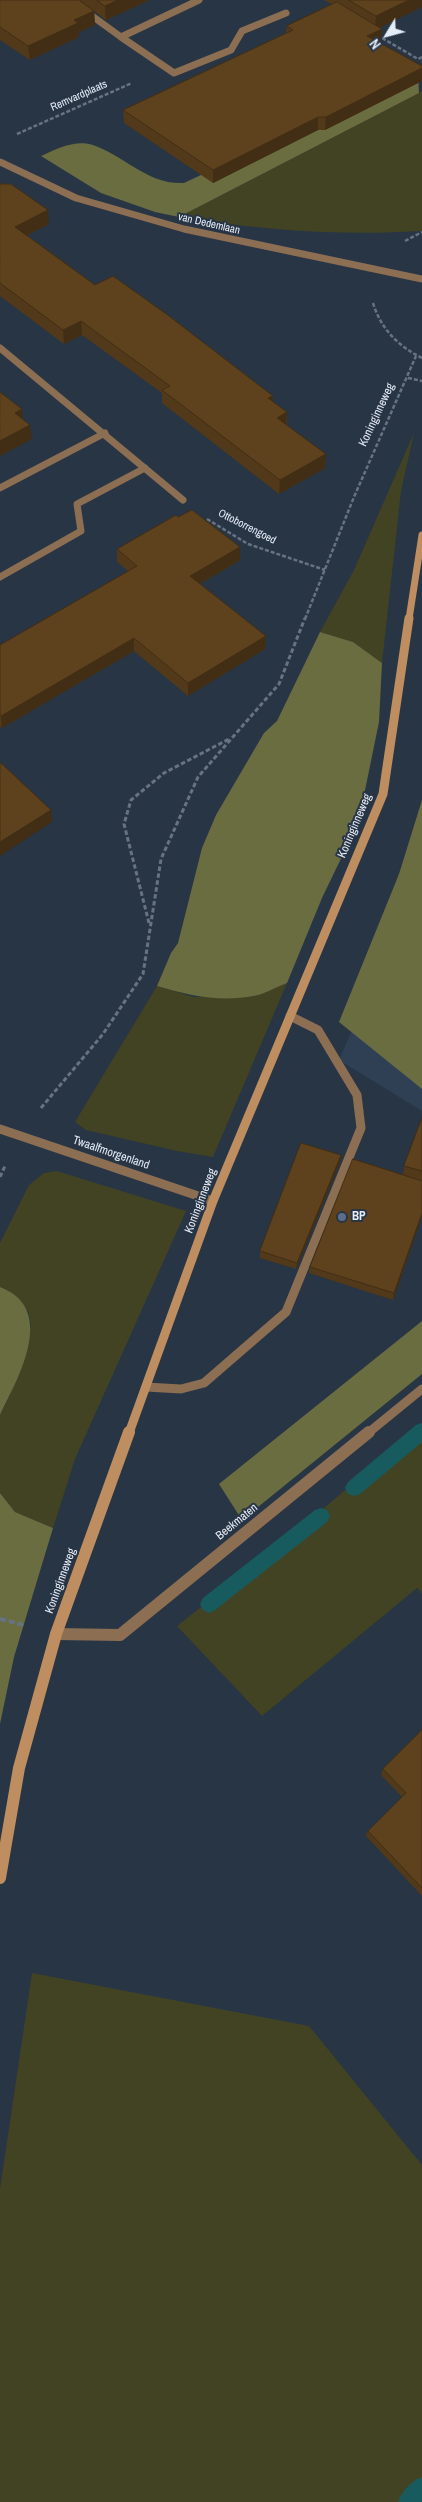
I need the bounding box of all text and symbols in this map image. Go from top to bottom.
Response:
north arrow [362,10,412,60]
text: N [365,35,385,53]
street label: Remvardplaats [49,78,109,114]
street label: van Dedemlaan [177,210,241,238]
street label: Koninginneweg [356,381,398,449]
street label: Ottoborrengoed [216,507,278,547]
street label: Koninginneweg [335,792,375,860]
street label: Twaalfmorgenland [71,1133,151,1173]
street label: Koninginneweg [182,1166,220,1236]
place label: BP [352,1210,366,1224]
marker: BP [336,1211,348,1223]
street label: Beekmaten [213,1501,261,1543]
street label: Koninginneweg [43,1546,79,1616]

